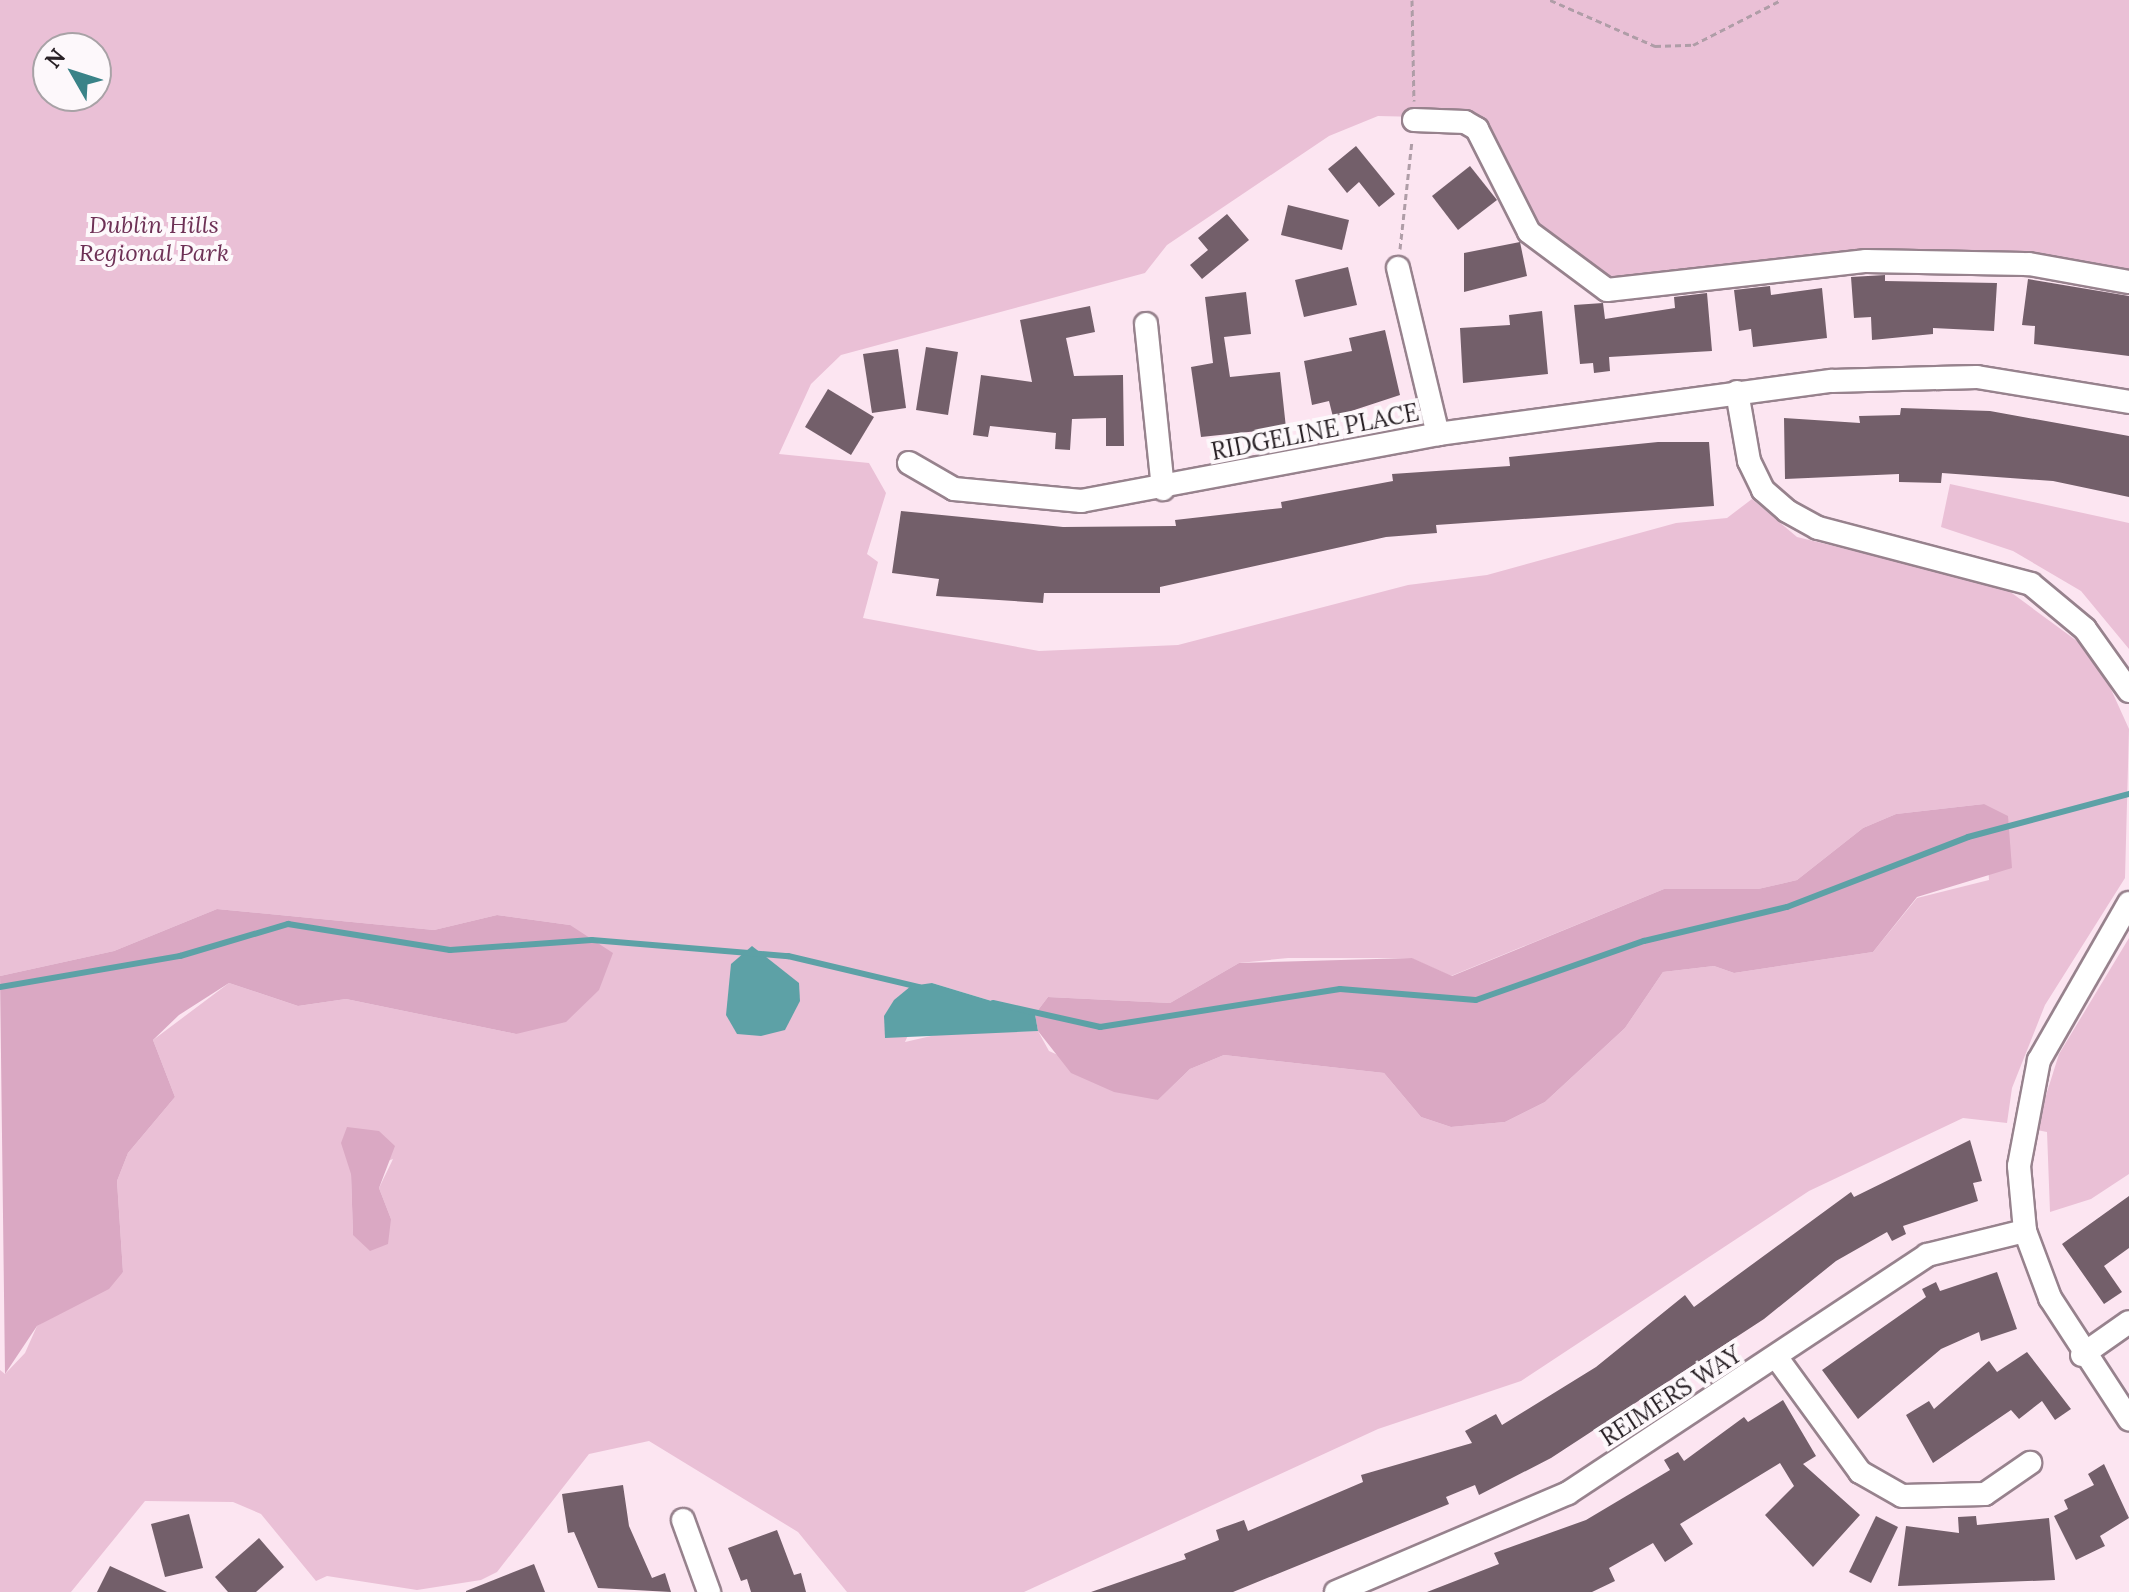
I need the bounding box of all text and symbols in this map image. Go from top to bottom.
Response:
north arrow [32,32,112,112]
text: N [39,43,71,74]
park label: Dublin Hills Regional Park [79,211,229,267]
street label: RIDGELINE PLACE [1209,398,1421,466]
street label: REIMERS WAY [1595,1340,1747,1452]

